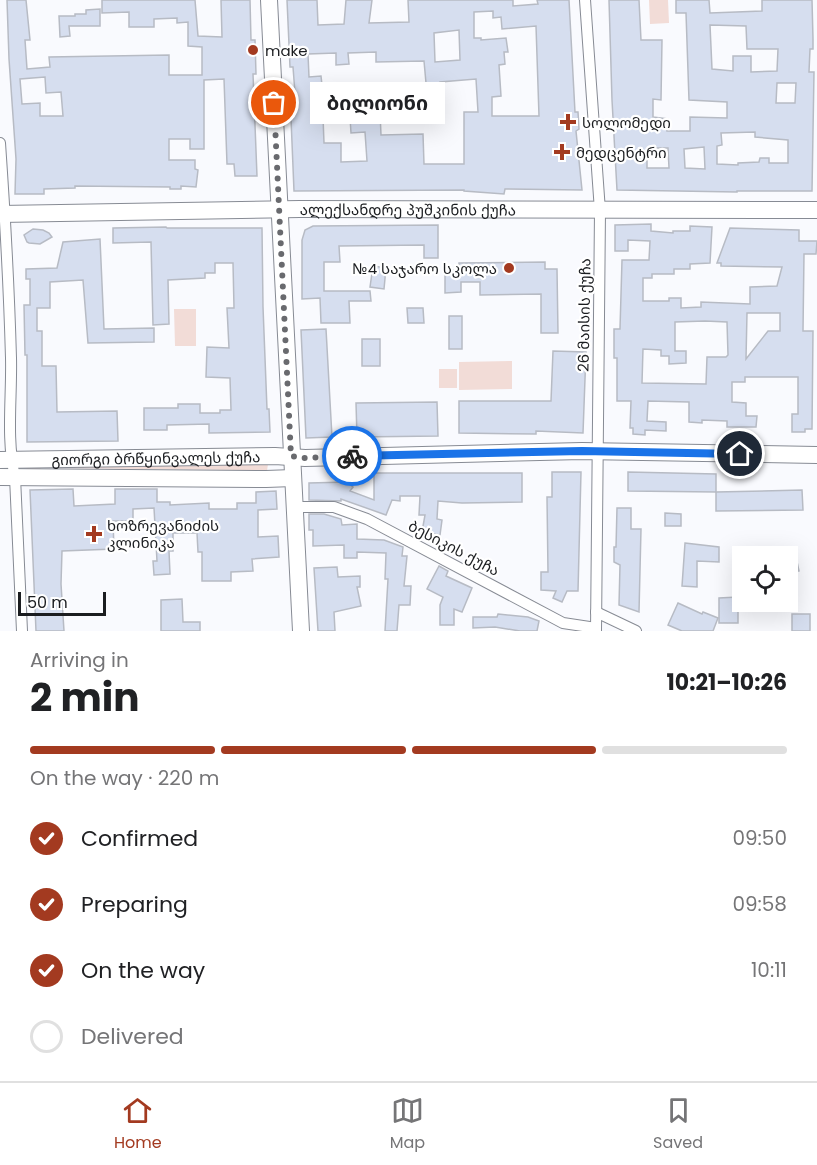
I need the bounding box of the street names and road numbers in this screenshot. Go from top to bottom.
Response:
street label: ალექსანდრე პუშკინის ქუჩა [300,198,516,220]
street label: 26 მაისის ქუჩა [573,258,595,372]
street label: გიორგი ბრწყინვალეს ქუჩა [51,446,261,470]
street label: ბესიკის ქუჩა [405,515,503,581]

